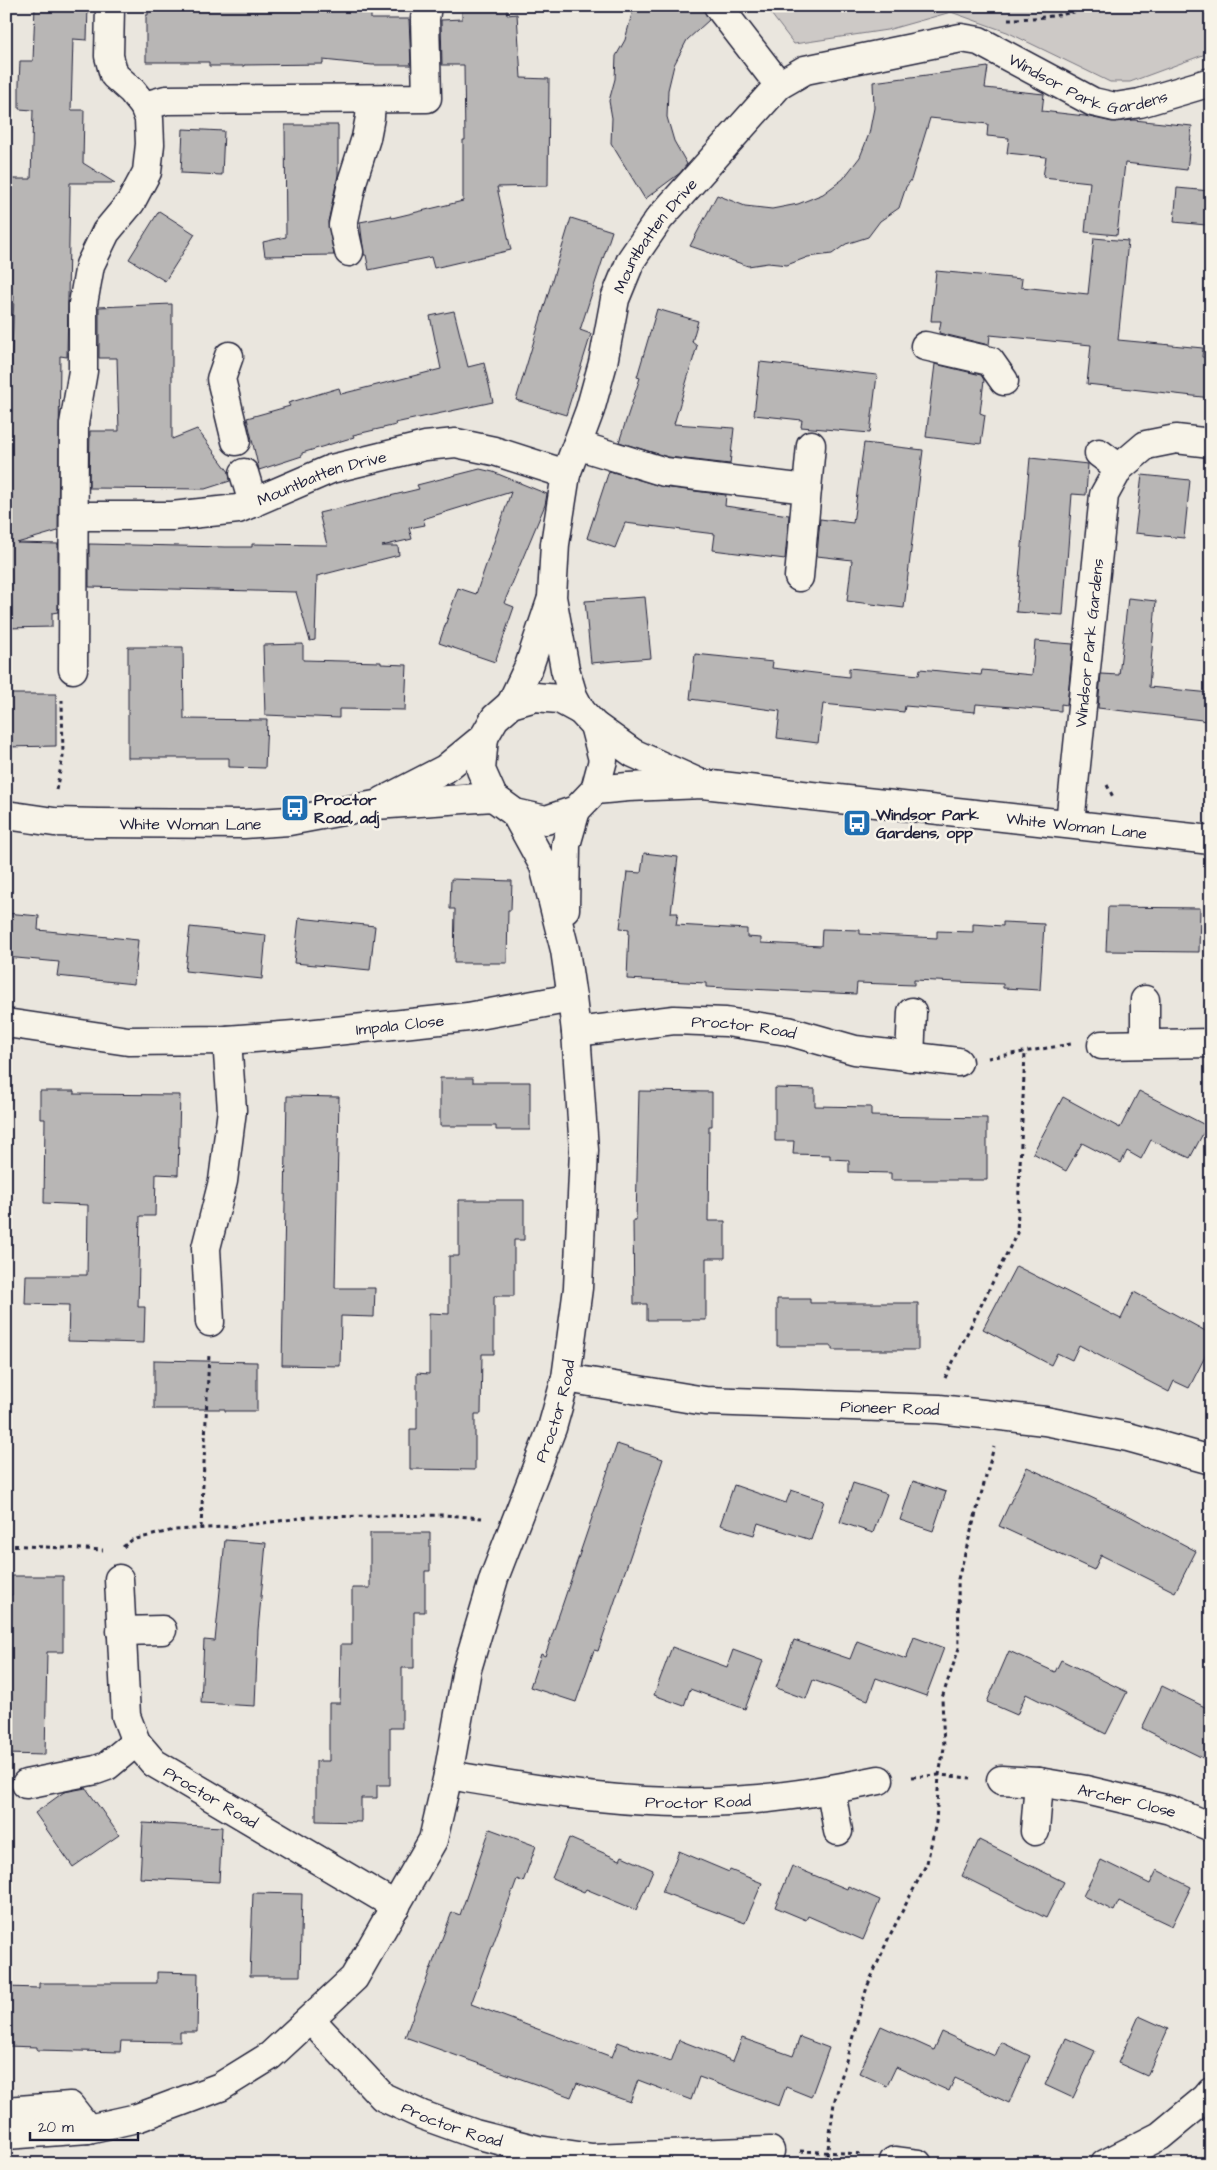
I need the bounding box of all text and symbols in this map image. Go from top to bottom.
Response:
street label: Windsor Park Gardens [1004,49,1171,120]
street label: Mountbatten Drive [608,173,703,297]
street label: Mountbatten Drive [254,446,389,512]
street label: Windsor Park Gardens [1070,557,1109,729]
place label: Proctor Road, adj [314,789,380,829]
bus stop icon: Proctor Road, adj [280,793,310,823]
place label: Windsor Park Gardens, opp [875,804,979,844]
street label: White Woman Lane [1005,807,1148,845]
bus stop icon: Windsor Park Gardens, opp [842,808,872,838]
street label: White Woman Lane [119,813,263,836]
street label: Impala Close [355,1010,446,1041]
street label: Proctor Road [691,1011,799,1045]
street label: Proctor Road [530,1359,580,1465]
street label: Pioneer Road [840,1396,940,1421]
street label: Proctor Road [160,1761,262,1834]
street label: Archer Close [1076,1779,1180,1824]
street label: Proctor Road [645,1790,752,1814]
street label: Proctor Road [398,2097,505,2153]
scale bar [30,2110,138,2142]
text: 20 m [38,2117,74,2138]

